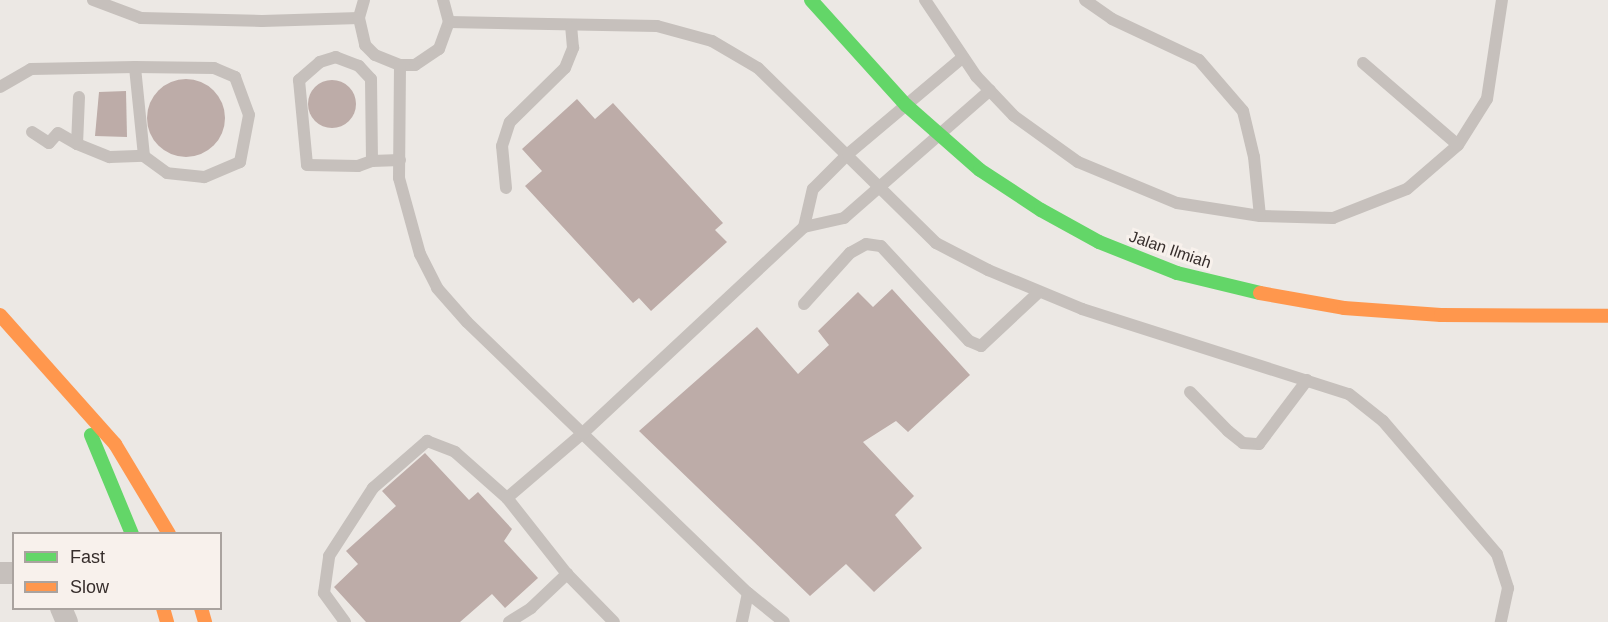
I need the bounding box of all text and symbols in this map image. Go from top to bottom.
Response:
street label: Jalan Ilmiah [1127,227,1213,273]
legend [12,532,222,610]
text: Fast [70,547,105,567]
text: Slow [70,577,109,597]

